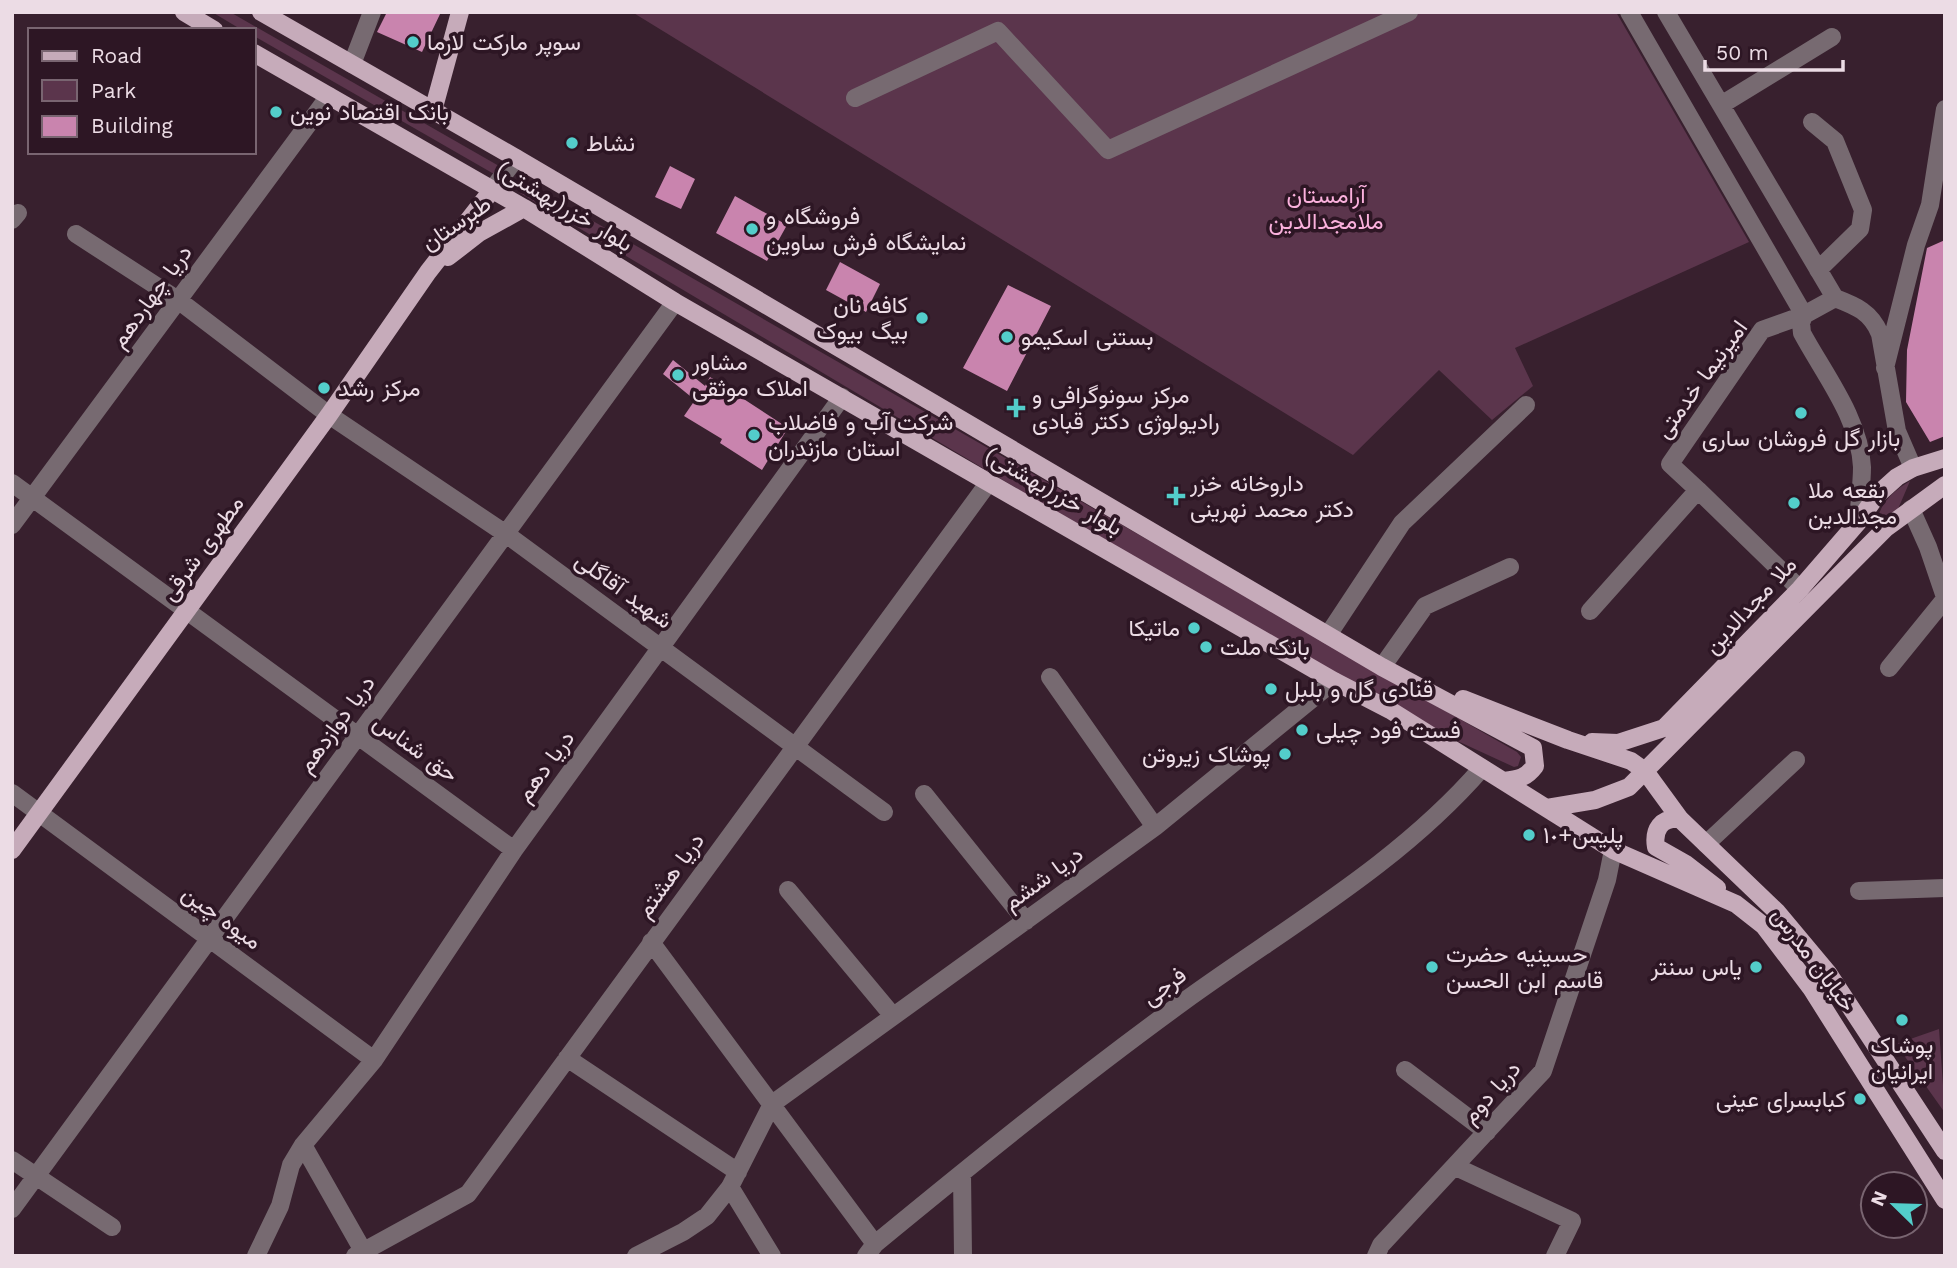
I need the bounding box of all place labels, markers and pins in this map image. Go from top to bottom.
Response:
place label: سوپر مارکت لارما [427,29,581,58]
marker: سوپر مارکت لارما [405,34,421,50]
place label: بانک اقتصاد نوین [290,99,449,127]
marker: بانک اقتصاد نوین [268,104,284,120]
place label: نشاط [586,130,635,157]
marker: نشاط [564,135,580,151]
place label: فروشگاه و نمایشگاه فرش ساوین [766,203,966,257]
marker: فروشگاه و نمایشگاه فرش ساوین [744,221,760,237]
place label: کافه نان بیگ بیوک [817,292,908,346]
marker: کافه نان بیگ بیوک [914,310,930,326]
place label: بستنی اسکیمو [1021,324,1154,352]
marker: بستنی اسکیمو [999,329,1015,345]
place label: مشاور املاک موثقی [691,349,808,403]
marker: مشاور املاک موثقی [670,367,686,383]
place label: مرکز رشد [338,375,420,403]
marker: مرکز رشد [316,380,332,396]
place label: مركز سونوگرافی و راديولوژی دكتر قبادی [1032,382,1220,436]
marker: مركز سونوگرافی و راديولوژی دكتر قبادی [1006,398,1026,418]
marker: بازار گل فروشان ساری [1793,405,1809,421]
place label: شرکت آب و فاضلاب استان مازندران [768,409,953,463]
place label: بازار گل فروشان ساری [1702,425,1900,453]
marker: شرکت آب و فاضلاب استان مازندران [746,427,762,443]
place label: داروخانه خزر دکتر محمد نهرینی [1189,470,1354,524]
place label: بقعه ملا مجدالدين [1808,477,1897,530]
marker: داروخانه خزر دکتر محمد نهرینی [1168,488,1184,504]
marker: بقعه ملا مجدالدين [1786,495,1802,511]
place label: ماتیکا [1129,615,1180,642]
marker: ماتیکا [1186,620,1202,636]
place label: بانک ملت [1220,634,1310,661]
marker: بانک ملت [1198,639,1214,655]
place label: قنادی گل و بلبل [1285,676,1433,703]
marker: قنادی گل و بلبل [1263,681,1279,697]
place label: فست فود چیلی [1316,717,1461,746]
marker: فست فود چیلی [1294,722,1310,738]
place label: پوشاک زیروتن [1142,741,1271,770]
marker: پوشاک زیروتن [1277,746,1293,762]
place label: پلیس+١٠ [1543,822,1623,851]
marker: پلیس+١٠ [1521,827,1537,843]
place label: حسینیه حضرت قاسم ابن الحسن [1446,941,1603,995]
place label: یاس سنتر [1650,954,1742,982]
marker: حسینیه حضرت قاسم ابن الحسن [1424,959,1440,975]
marker: یاس سنتر [1748,959,1764,975]
marker: پوشاک ایرانیان [1894,1012,1910,1028]
place label: پوشاک ایرانیان [1871,1032,1933,1086]
place label: کبابسرای عینی [1716,1086,1846,1114]
marker: کبابسرای عینی [1852,1091,1868,1107]

